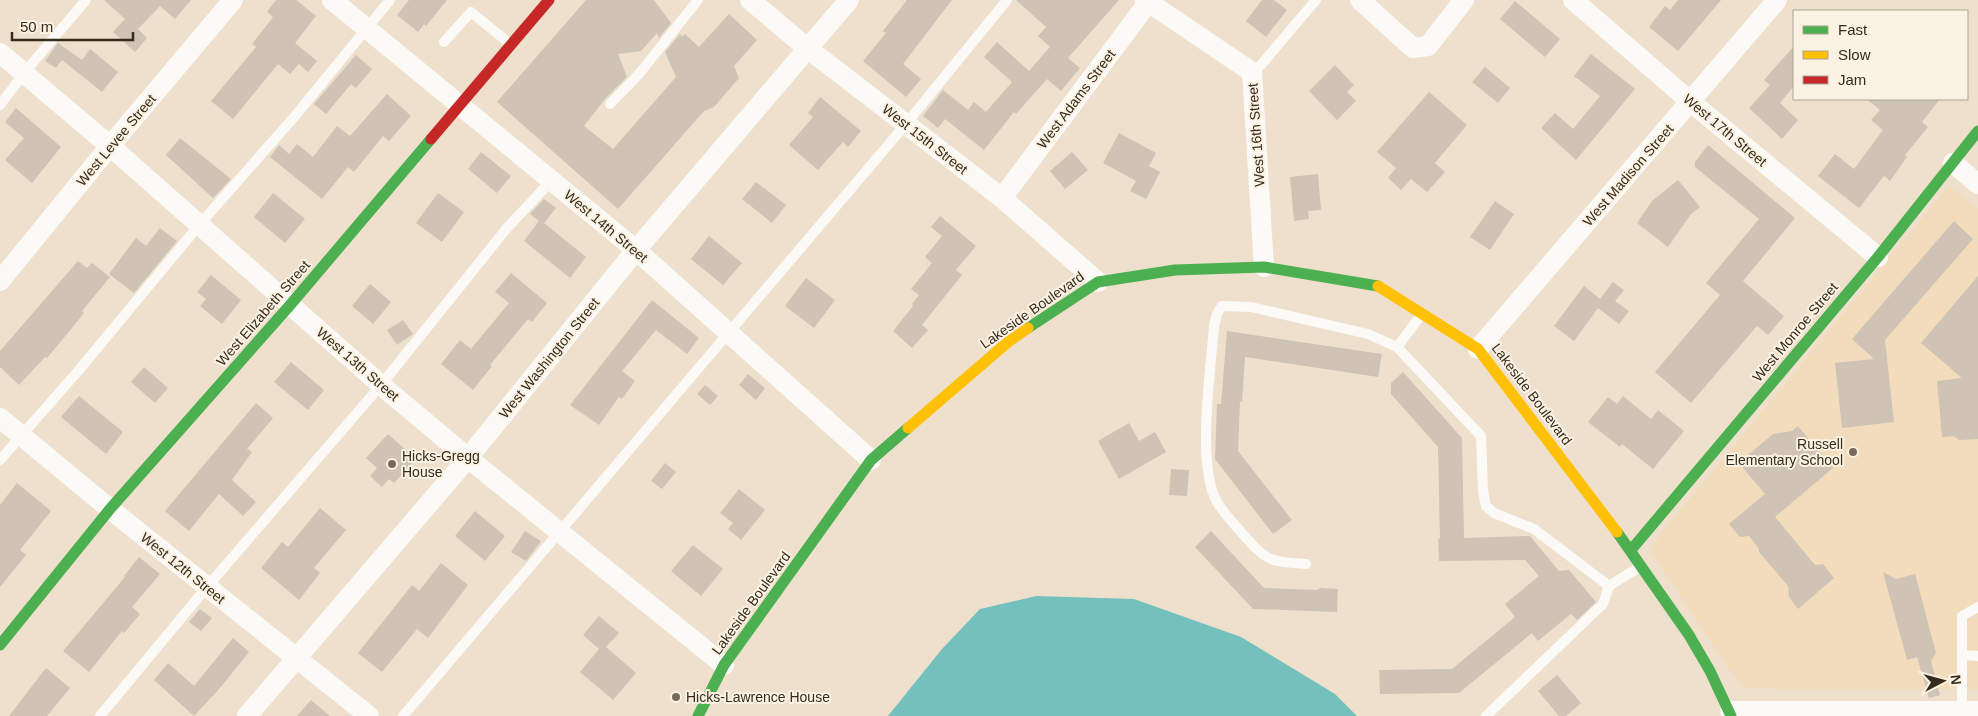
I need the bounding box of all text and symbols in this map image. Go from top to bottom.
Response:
scale bar [12,10,134,42]
legend [1793,10,1968,100]
text: 50 m [20,18,53,35]
text: Fast [1838,21,1868,38]
street label: West Adams Street [1034,46,1118,152]
text: Slow [1838,46,1871,63]
text: Jam [1838,71,1866,88]
street label: West 16th Street [1244,82,1268,187]
street label: West 17th Street [1680,90,1770,170]
street label: West Levee Street [73,91,159,189]
street label: West 15th Street [879,101,971,177]
street label: West Madison Street [1579,121,1677,229]
street label: West 14th Street [561,186,651,266]
street label: West Elizabeth Street [213,257,313,369]
street label: Lakeside Boulevard [977,268,1087,352]
street label: West Monroe Street [1749,279,1841,385]
street label: West Washington Street [496,295,603,421]
street label: West 13th Street [314,324,403,404]
street label: Lakeside Boulevard [1489,340,1575,448]
place label: Russell Elementary School [1725,436,1843,468]
marker: Russell Elementary School [1847,446,1859,458]
place label: Hicks-Gregg House [402,448,480,480]
marker: Hicks-Gregg House [386,458,398,470]
street label: West 12th Street [138,529,229,607]
street label: Lakeside Boulevard [708,549,794,657]
north arrow [1918,656,1968,706]
text: N [1947,674,1964,686]
place label: Hicks-Lawrence House [686,689,830,705]
marker: Hicks-Lawrence House [670,691,682,703]

